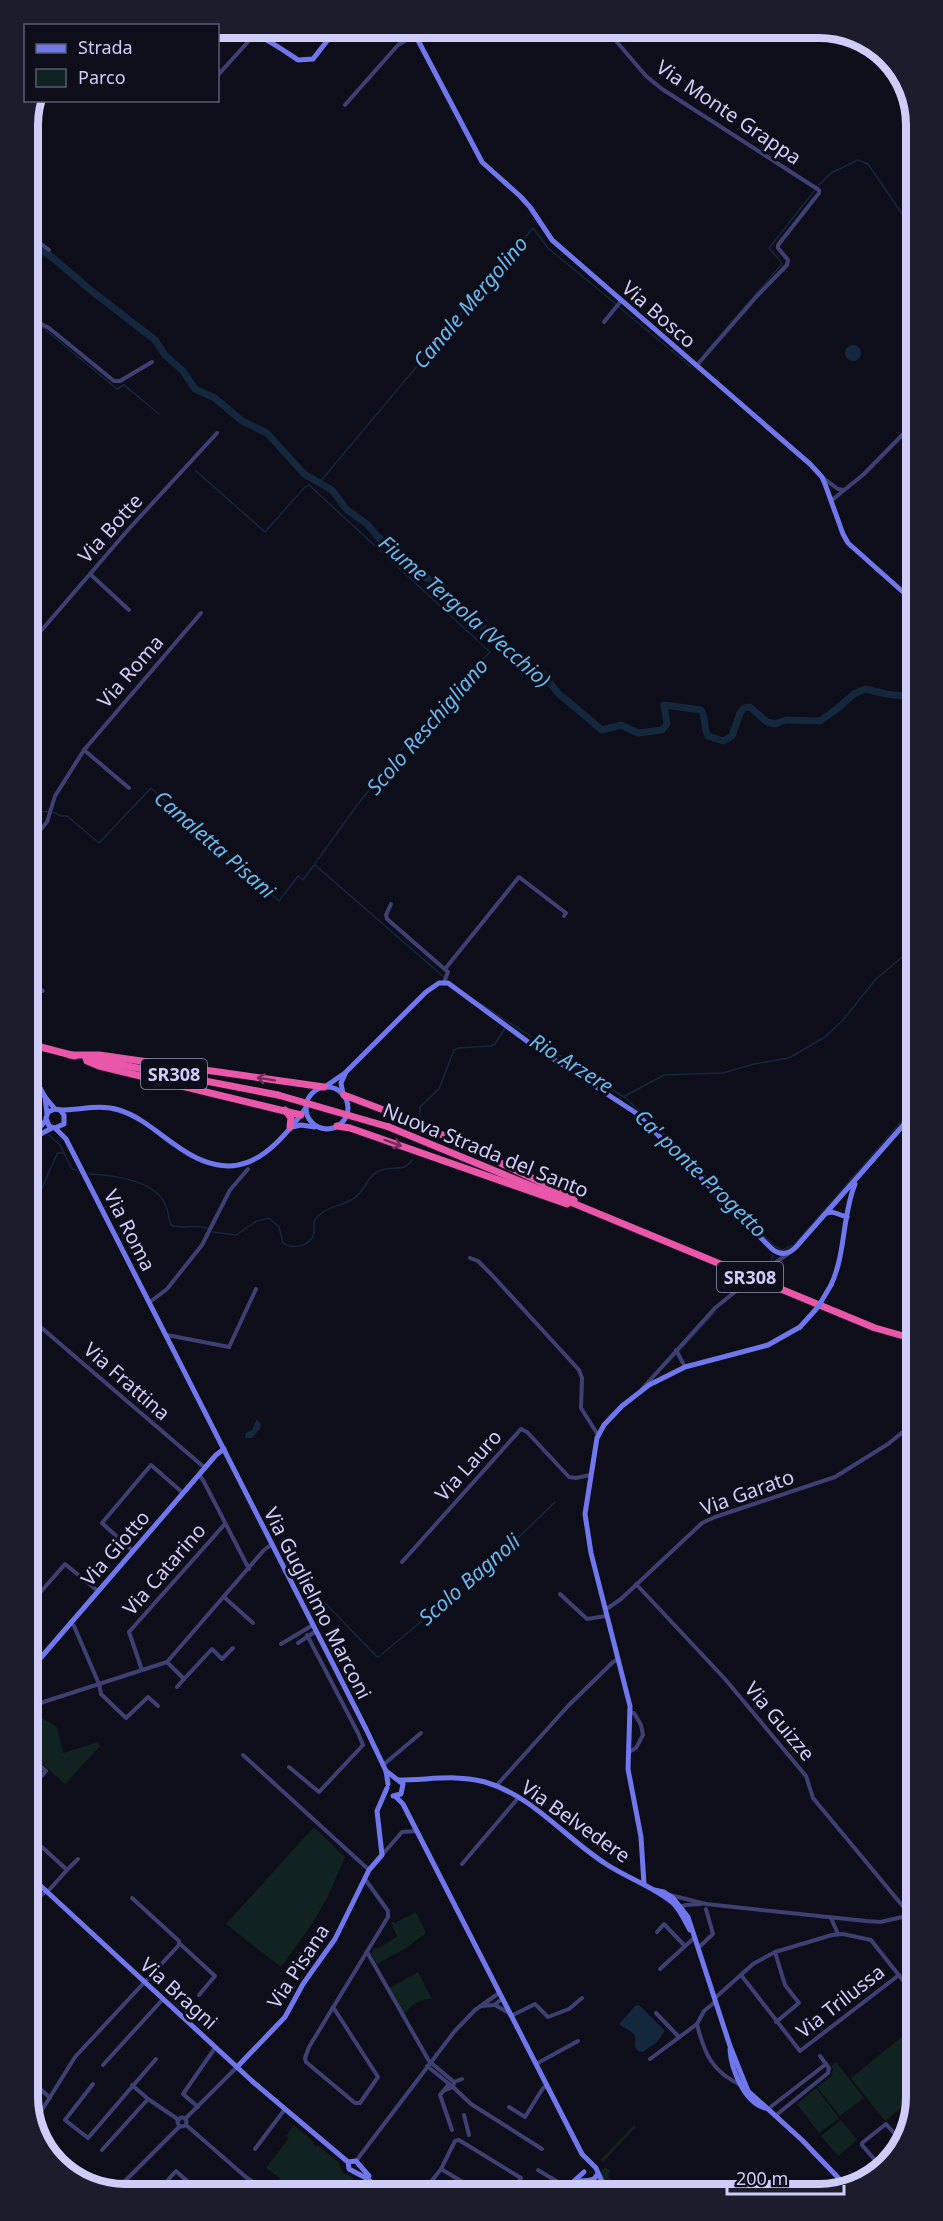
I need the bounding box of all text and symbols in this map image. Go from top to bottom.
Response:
legend [24,24,219,102]
text: Strada [78,35,133,59]
street label: Via Monte Grappa [651,53,807,171]
text: Parco [78,65,126,89]
water label: Canale Mergolino [406,230,534,374]
street label: Via Bosco [616,274,702,354]
street label: Via Botte [72,488,148,568]
water label: Fiume Tergola (Vecchio) [373,529,557,693]
street label: Via Roma [91,629,169,713]
water label: Scolo Reschigliano [360,652,494,800]
water label: Canaletta Pisani [149,784,282,905]
water label: Rio Arzere [525,1026,619,1100]
road number: SR308 [141,1059,207,1089]
one-way arrow [257,1073,277,1084]
street label: Nuova Strada del Santo [379,1096,593,1204]
water label: Ca' ponte Progetto [629,1103,773,1243]
one-way arrow [383,1138,402,1149]
street label: Via Roma [98,1185,162,1275]
road number: SR308 [717,1262,783,1292]
street label: Via Frattina [78,1336,176,1426]
street label: Via Lauro [429,1423,507,1507]
street label: Via Garato [696,1463,798,1521]
street label: Via Guglielmo Marconi [258,1502,378,1704]
street label: Via Giotto [75,1504,155,1592]
street label: Via Catarino [116,1517,212,1621]
water label: Scolo Bagnoli [412,1527,526,1631]
street label: Via Guizze [739,1676,821,1766]
street label: Via Belvedere [516,1773,636,1869]
street label: Via Pisana [261,1919,335,2013]
street label: Via Bragni [134,1951,224,2035]
street label: Via Trilussa [790,1958,890,2044]
scale bar [727,2158,844,2196]
text: 200 m [736,2166,788,2190]

